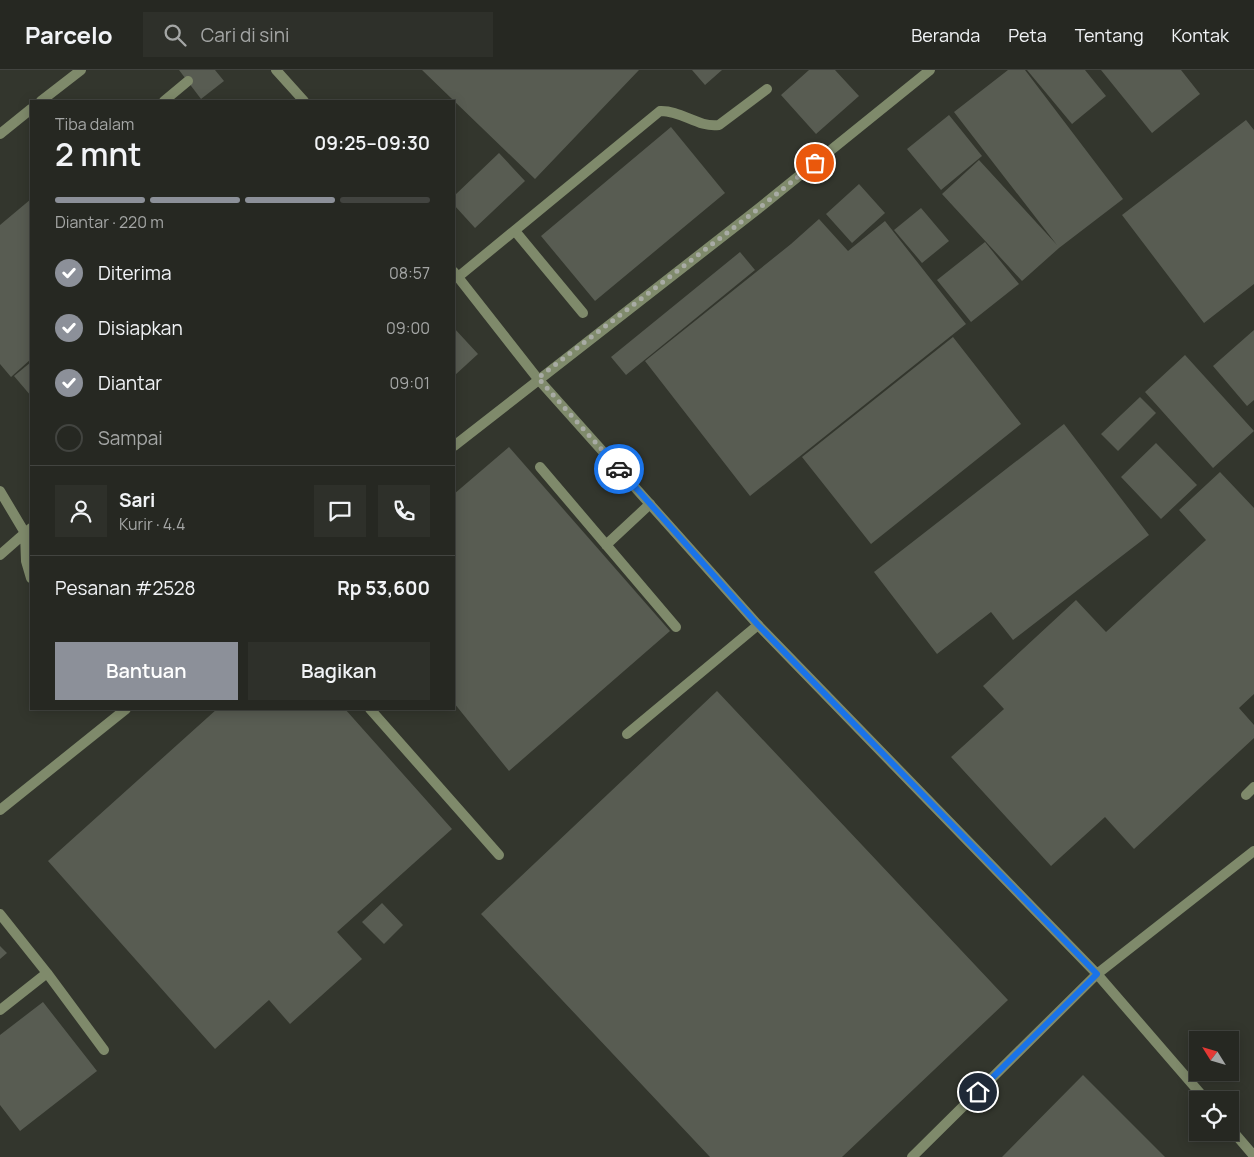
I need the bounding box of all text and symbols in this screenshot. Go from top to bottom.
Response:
search box [143,12,493,57]
text: Parcelo [25,18,113,51]
icon: search [161,21,189,49]
text: Cari di sini [201,22,290,48]
text: Beranda [911,23,980,47]
text: Peta [1008,23,1047,47]
text: Tentang [1075,23,1144,47]
text: Kontak [1172,23,1229,47]
text: Tiba dalam [55,113,134,135]
text: 09:25–09:30 [314,130,430,156]
text: 2 mnt [55,132,142,176]
pin [794,142,836,184]
icon: bag [801,149,829,177]
text: Diantar · 220 m [55,211,164,233]
icon: check [55,259,83,287]
text: Diterima [98,260,171,286]
text: 08:57 [389,262,430,284]
icon: check [55,314,83,342]
text: Disiapkan [98,315,183,341]
text: 09:00 [386,317,430,339]
icon: check [55,369,83,397]
text: Diantar [98,370,162,396]
text: 09:01 [390,372,430,394]
text: Sampai [98,425,163,451]
courier [594,444,644,494]
icon: car [605,455,633,483]
button: person [55,485,107,537]
button: chat [314,485,366,537]
button: phone [378,485,430,537]
text: Sari [119,487,155,513]
text: Kurir · 4.4 [119,513,185,535]
text: Pesanan #2528 [55,575,196,601]
text: Rp 53,600 [337,575,430,601]
button: Bantuan [55,642,238,700]
button: Bagikan [248,642,430,700]
north arrow [1189,1031,1239,1081]
map controls [1189,1031,1239,1141]
pin [957,1071,999,1113]
icon: home [964,1078,992,1106]
button: locate [1189,1091,1239,1141]

